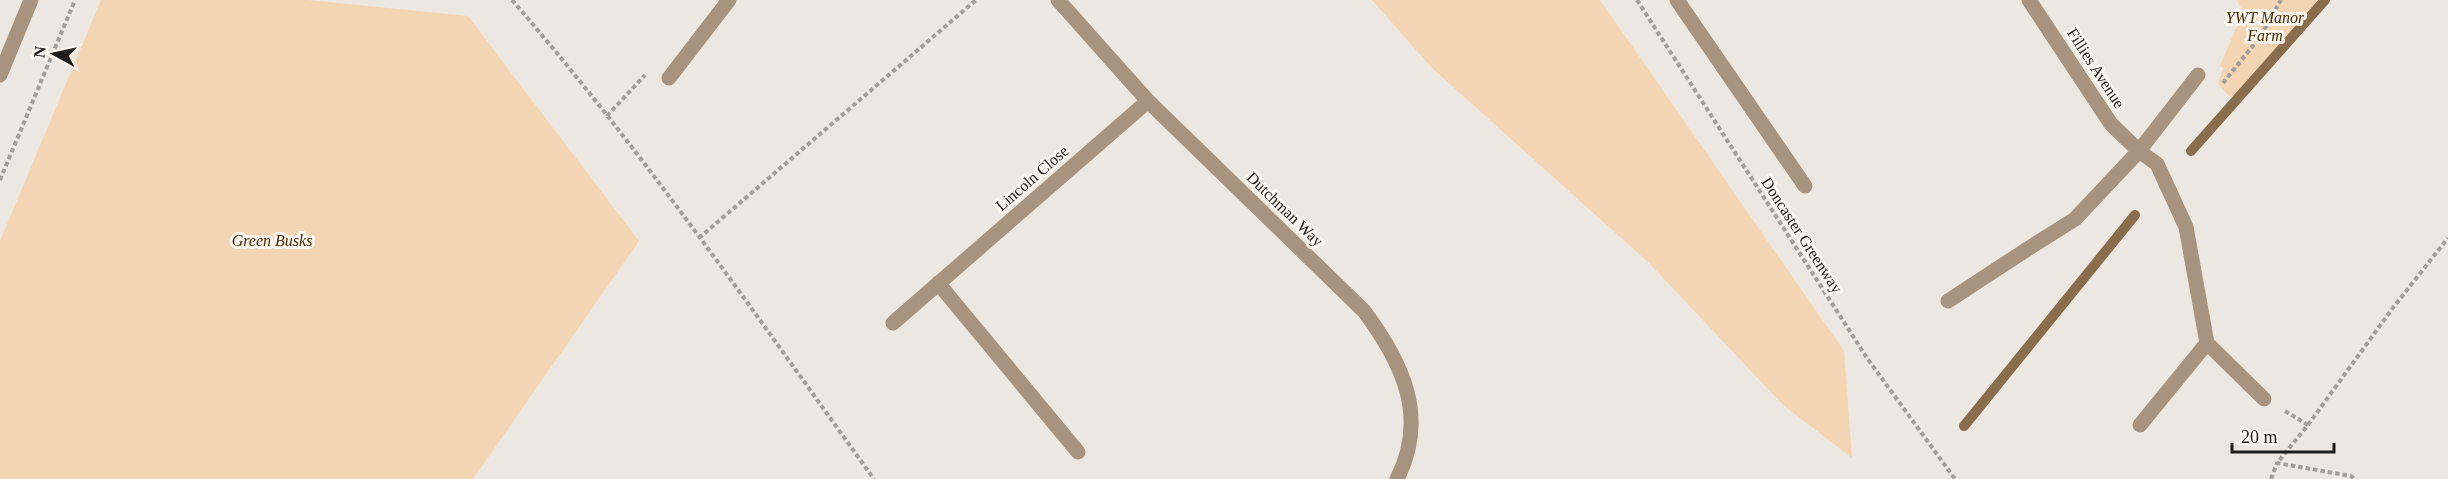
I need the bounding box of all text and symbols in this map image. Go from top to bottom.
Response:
park label: YWT Manor Farm [2226,9,2305,44]
north arrow [24,24,84,84]
street label: Fillies Avenue [2064,25,2128,111]
text: N [30,45,49,59]
street label: Lincoln Close [992,142,1072,214]
street label: Dutchman Way [1243,168,1327,250]
street label: Doncaster Greenway [1757,174,1846,297]
park label: Green Busks [232,232,312,249]
scale bar [2232,416,2334,454]
text: 20 m [2241,427,2278,447]

